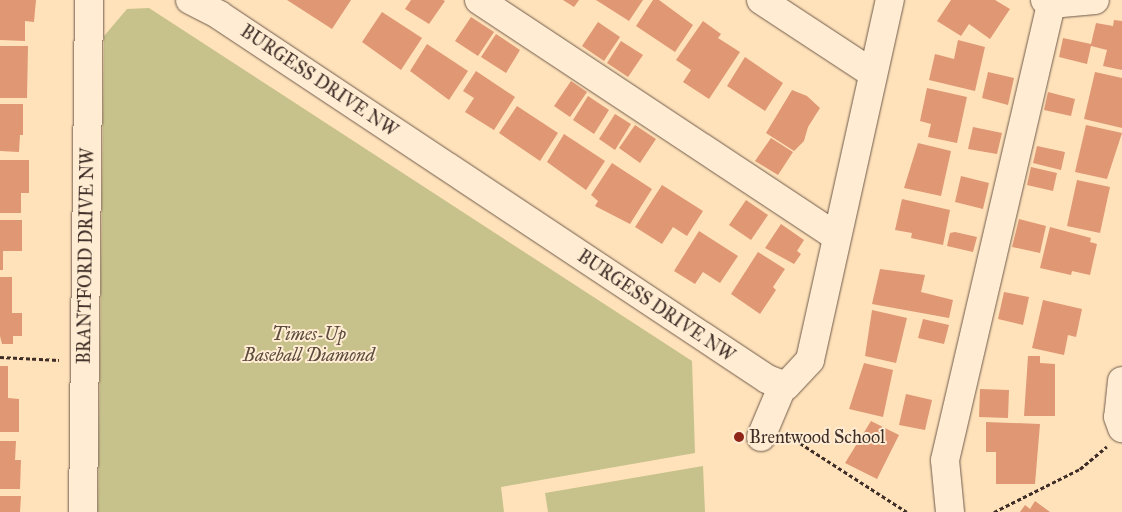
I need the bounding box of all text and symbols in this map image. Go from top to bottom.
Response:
street label: BURGESS DRIVE NW [236,20,402,142]
street label: BRANTFORD DRIVE NW [73,148,99,364]
street label: BURGESS DRIVE NW [573,245,739,367]
park label: Times-Up Baseball Diamond [243,324,375,366]
place label: Brentwood School [749,426,885,448]
marker: Brentwood School [733,431,745,443]

